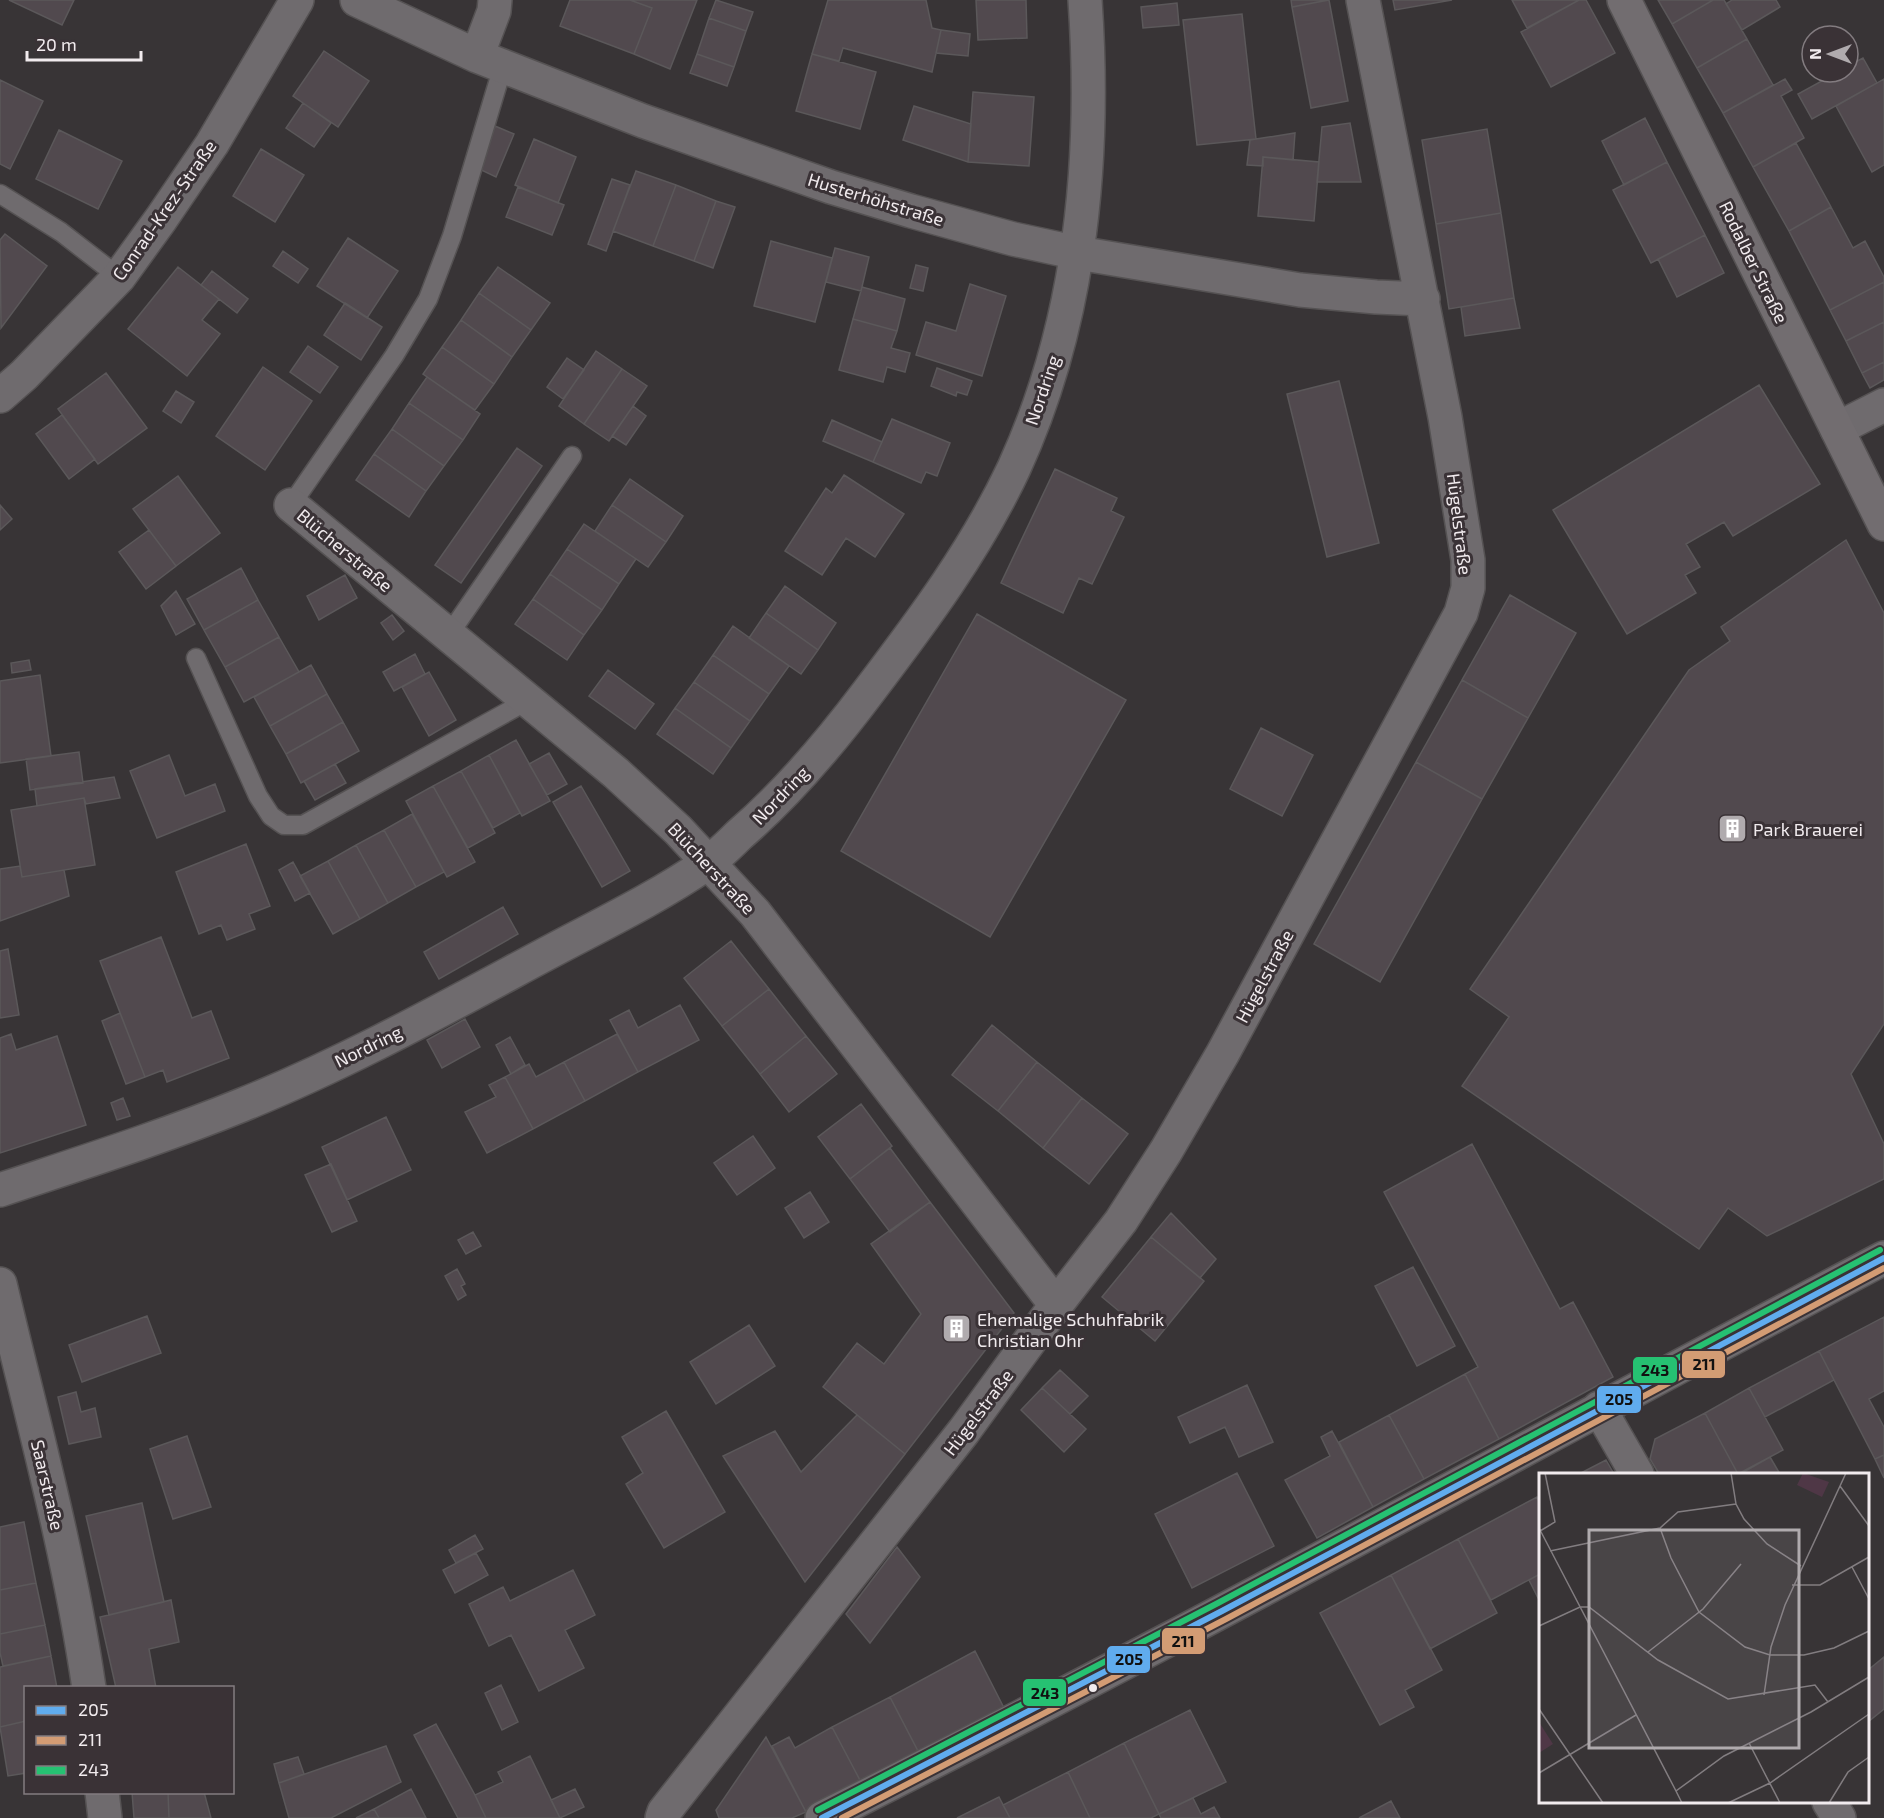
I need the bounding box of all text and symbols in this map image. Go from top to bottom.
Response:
scale bar [27,24,141,62]
north arrow [1800,24,1860,84]
text: 20 m [36,33,77,55]
text: N [1805,48,1824,60]
street label: Conrad-Krez-Straße [107,136,221,284]
street label: Husterhöhstraße [805,168,947,230]
street label: Rodalber Straße [1715,197,1793,327]
street label: Nordring [1020,352,1064,428]
street label: Hügelstraße [1443,472,1477,576]
street label: Blücherstraße [293,504,397,596]
street label: Nordring [747,761,813,829]
building icon: Park Brauerei [1716,813,1748,845]
street label: Blücherstraße [664,817,760,919]
place label: Park Brauerei [1753,818,1863,840]
street label: Hügelstraße [1230,926,1298,1026]
street label: Nordring [331,1020,405,1072]
place label: Ehemalige Schuhfabrik Christian Ohr [977,1308,1164,1351]
building icon: Ehemalige Schuhfabrik Christian Ohr [940,1313,972,1345]
line badge: 211 [1681,1350,1726,1379]
text: 211 [1692,1354,1716,1373]
line badge: 243 [1632,1356,1678,1384]
text: 243 [1641,1360,1669,1379]
street label: Hügelstraße [938,1365,1018,1459]
line badge: 205 [1596,1385,1642,1414]
text: 205 [1605,1389,1633,1408]
street label: Saarstraße [27,1438,69,1532]
inset map [1539,1473,1869,1803]
line badge: 211 [1161,1627,1206,1655]
text: 211 [1171,1631,1195,1650]
line badge: 205 [1106,1645,1151,1674]
text: 205 [1115,1649,1143,1668]
line badge: 243 [1022,1678,1067,1707]
unlabelled marker [1087,1682,1099,1694]
text: 243 [1031,1683,1059,1702]
legend [24,1686,234,1794]
text: 205 [78,1698,109,1720]
text: 211 [78,1728,102,1750]
text: 243 [78,1758,109,1780]

